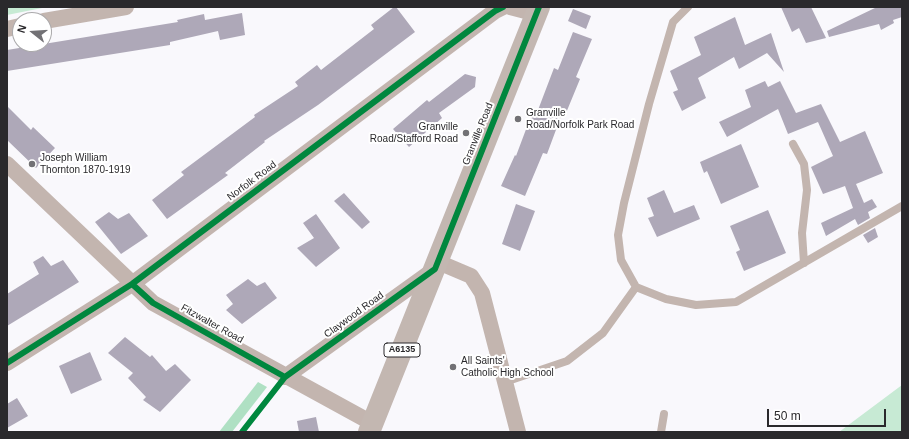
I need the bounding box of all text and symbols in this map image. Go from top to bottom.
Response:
north arrow [12,12,52,52]
text: N [15,23,28,34]
street label: Granville Road [460,101,496,167]
place label: Granville Road/Norfolk Park Road [526,107,634,130]
marker: Granville Road/Norfolk Park Road [513,114,523,124]
place label: Granville Road/Stafford Road [370,121,458,144]
marker: Granville Road/Stafford Road [461,128,471,138]
place label: Joseph William Thornton 1870-1919 [40,152,131,176]
marker: Joseph William Thornton 1870-1919 [27,159,37,169]
street label: Norfolk Road [225,159,279,203]
street label: Claywood Road [322,289,386,341]
street label: Fitzwalter Road [179,302,245,346]
road number: A6135 [384,343,420,357]
place label: All Saints' Catholic High School [461,355,554,378]
marker: All Saints' Catholic High School [448,362,458,372]
scale bar [769,401,888,427]
text: 50 m [774,409,801,423]

